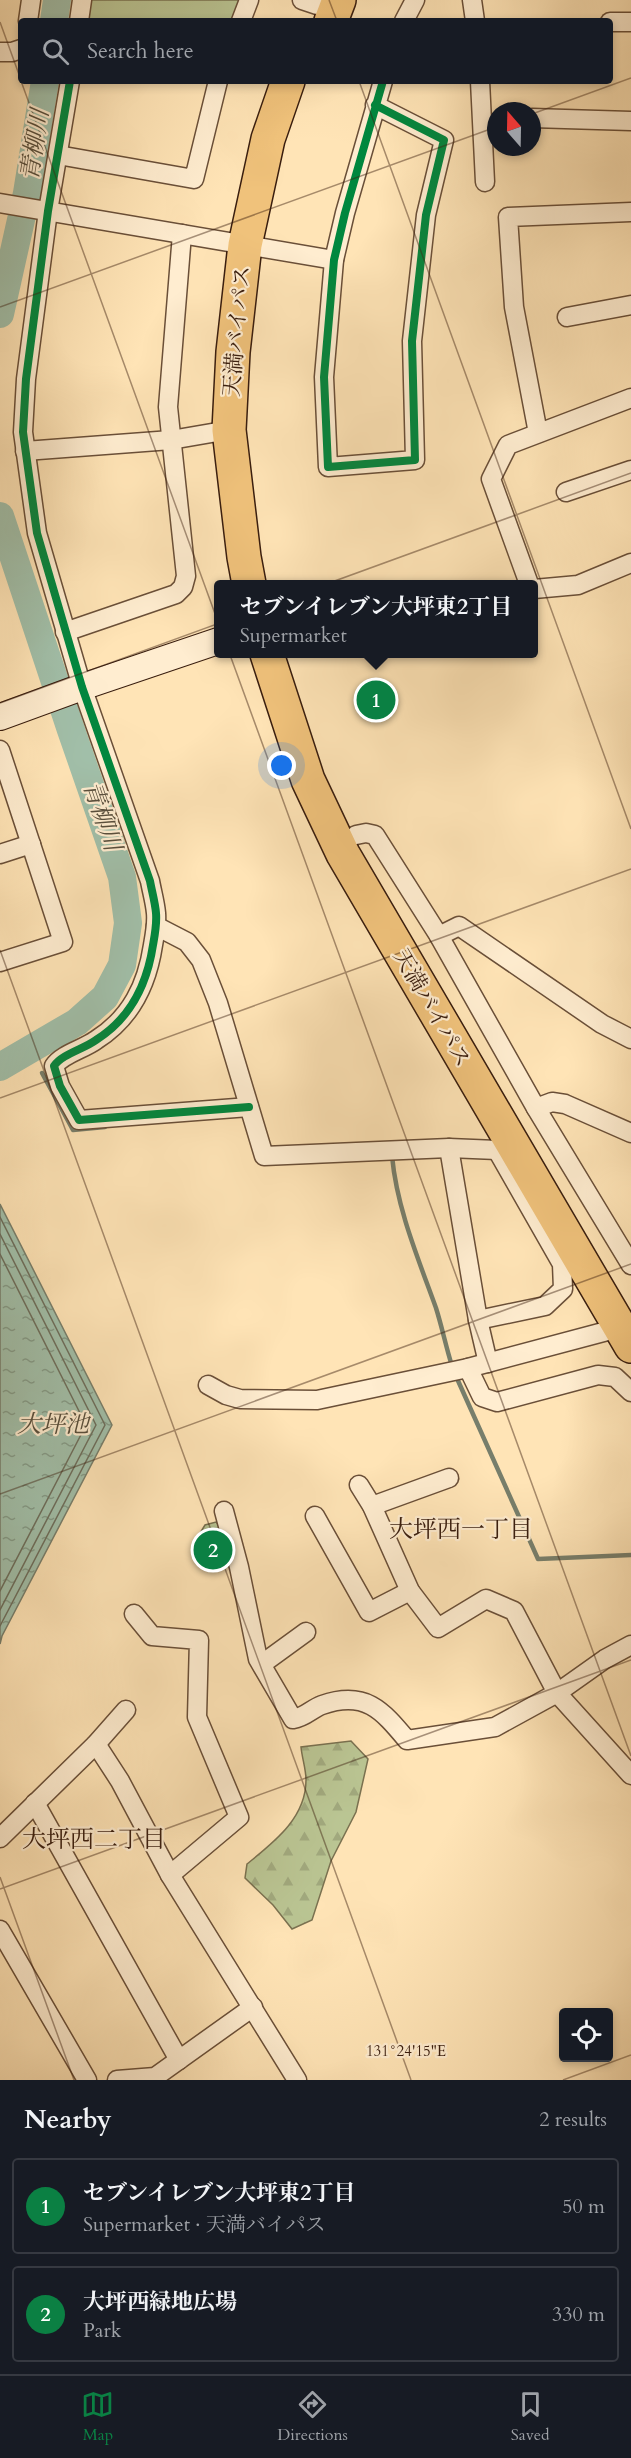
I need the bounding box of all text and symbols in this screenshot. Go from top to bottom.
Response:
search box [18,18,613,84]
icon: search [39,35,72,68]
text: Search here [87,36,194,66]
north arrow [487,102,541,156]
water label: 青柳川 [13,104,57,183]
street label: 天満バイパス [216,264,258,398]
popup [214,580,538,658]
text: セブンイレブン大坪東2丁目 [240,592,512,622]
text: Supermarket [240,622,347,649]
pin: 1 [356,678,395,722]
your location [267,751,296,780]
water label: 青柳川 [75,777,130,858]
street label: 天満バイパス [386,944,478,1072]
water label: 大坪池 [17,1408,92,1441]
district label: 大坪西一丁目 [389,1513,533,1546]
pin: 2 [194,1528,232,1572]
district label: 大坪西二丁目 [22,1823,166,1856]
map controls [559,2008,613,2062]
button: locate [559,2008,613,2062]
text: 131°24'15"E [366,2041,446,2061]
text: Nearby [24,2102,112,2137]
text: 2 results [539,2106,607,2133]
text: セブンイレブン大坪東2丁目 [83,2178,355,2208]
text: 1 [40,2193,51,2220]
text: 50 m [562,2193,605,2220]
text: Supermarket · 天満バイパス [83,2211,325,2238]
text: 大坪西緑地広場 [83,2287,237,2317]
text: 2 [40,2301,51,2328]
text: 330 m [552,2301,605,2328]
text: Park [83,2317,121,2344]
tab: Map [81,2388,114,2446]
tab: Directions [277,2388,348,2446]
tab: Saved [511,2388,550,2446]

